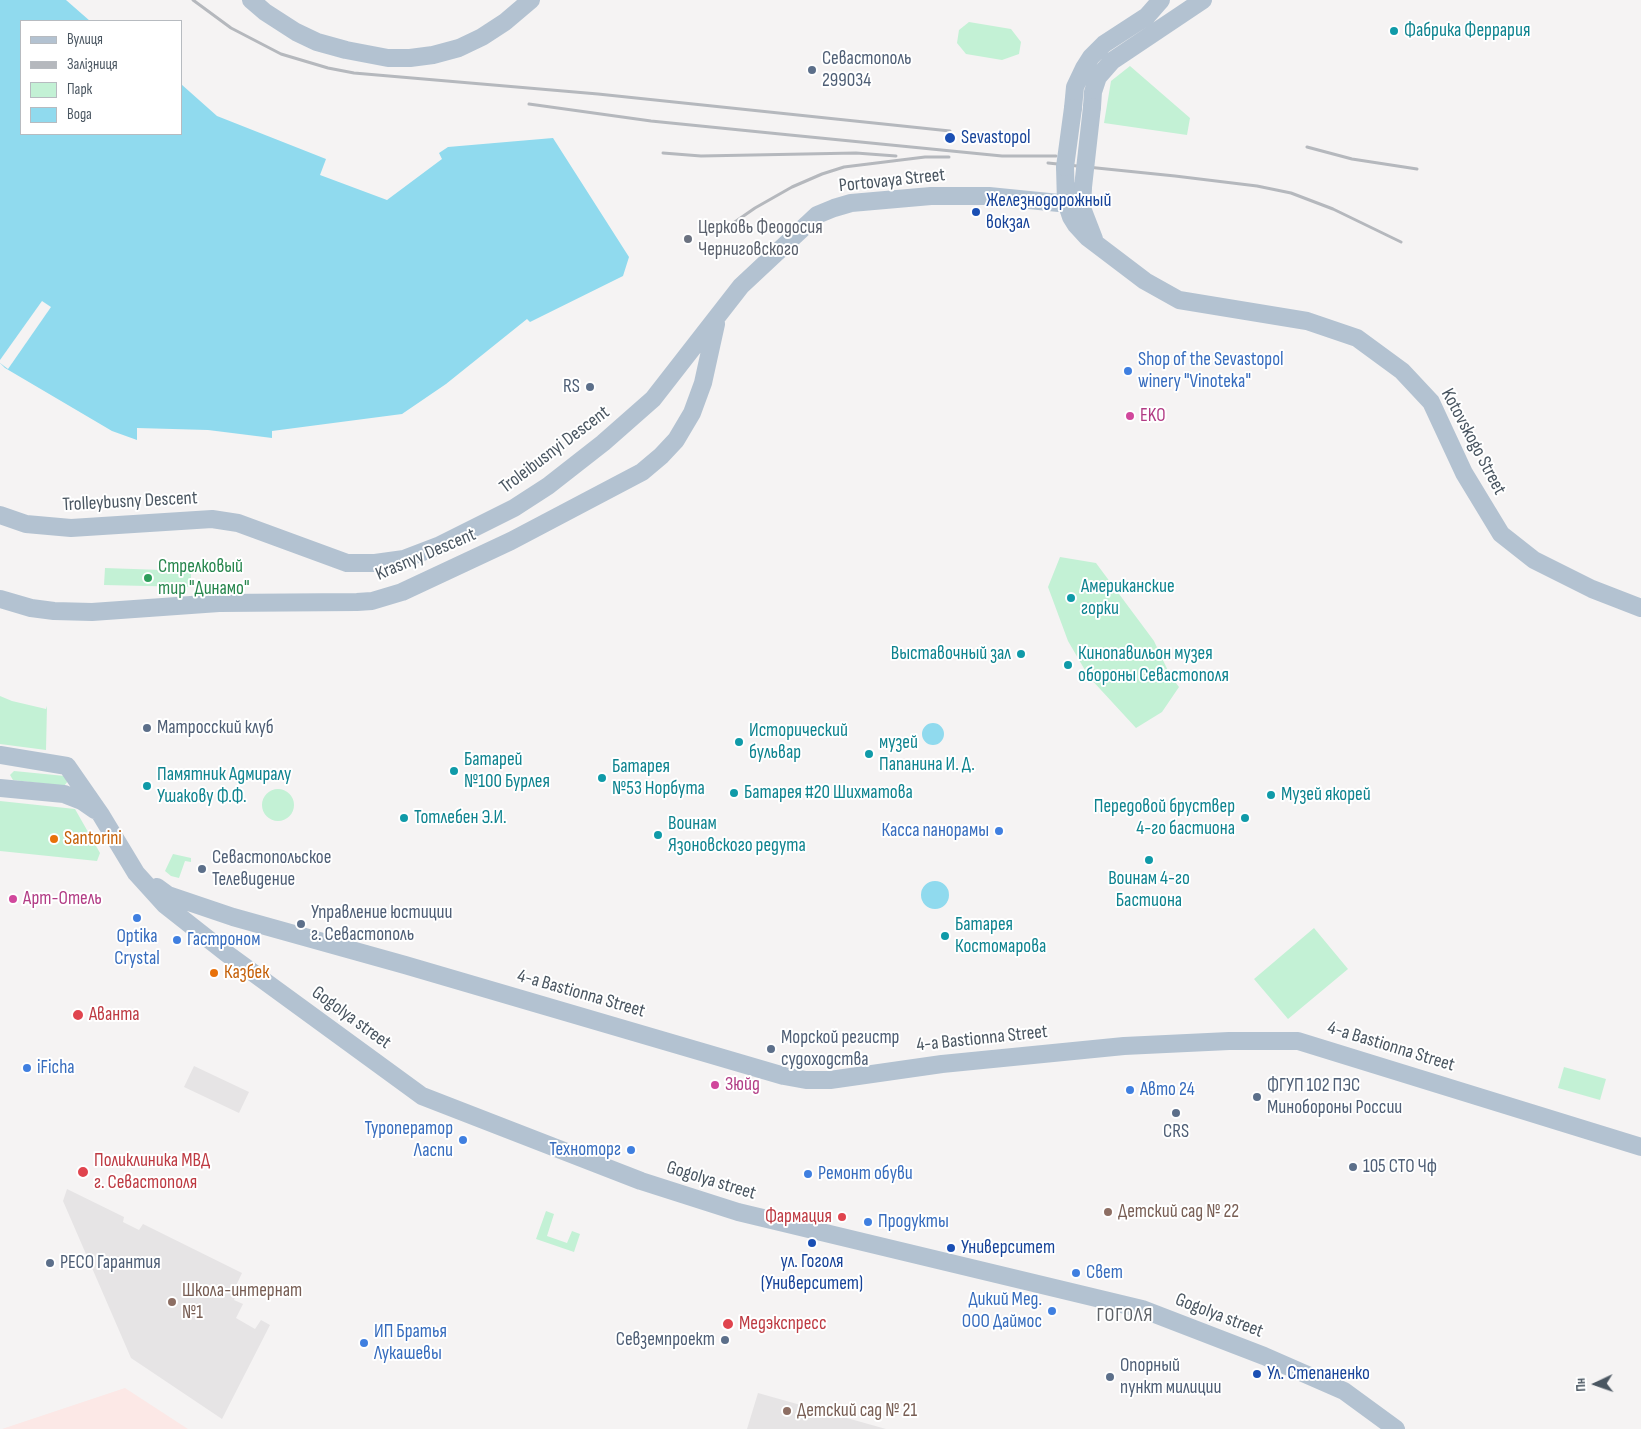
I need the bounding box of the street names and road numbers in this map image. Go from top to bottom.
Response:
street label: Portovaya Street [838,164,946,198]
street label: Kotovskogo Street [1435,385,1511,499]
street label: Troleibusnyi Descent [496,401,614,499]
street label: Trolleybusny Descent [62,487,198,517]
street label: Krasnyy Descent [372,524,480,586]
street label: 4-a Bastionna Street [515,965,647,1023]
street label: Gogolya street [307,982,395,1054]
street label: 4-a Bastionna Street [1325,1017,1457,1077]
street label: 4-a Bastionna Street [915,1021,1049,1057]
street label: Gogolya street [663,1157,759,1205]
street label: Gogolya street [1172,1289,1266,1343]

